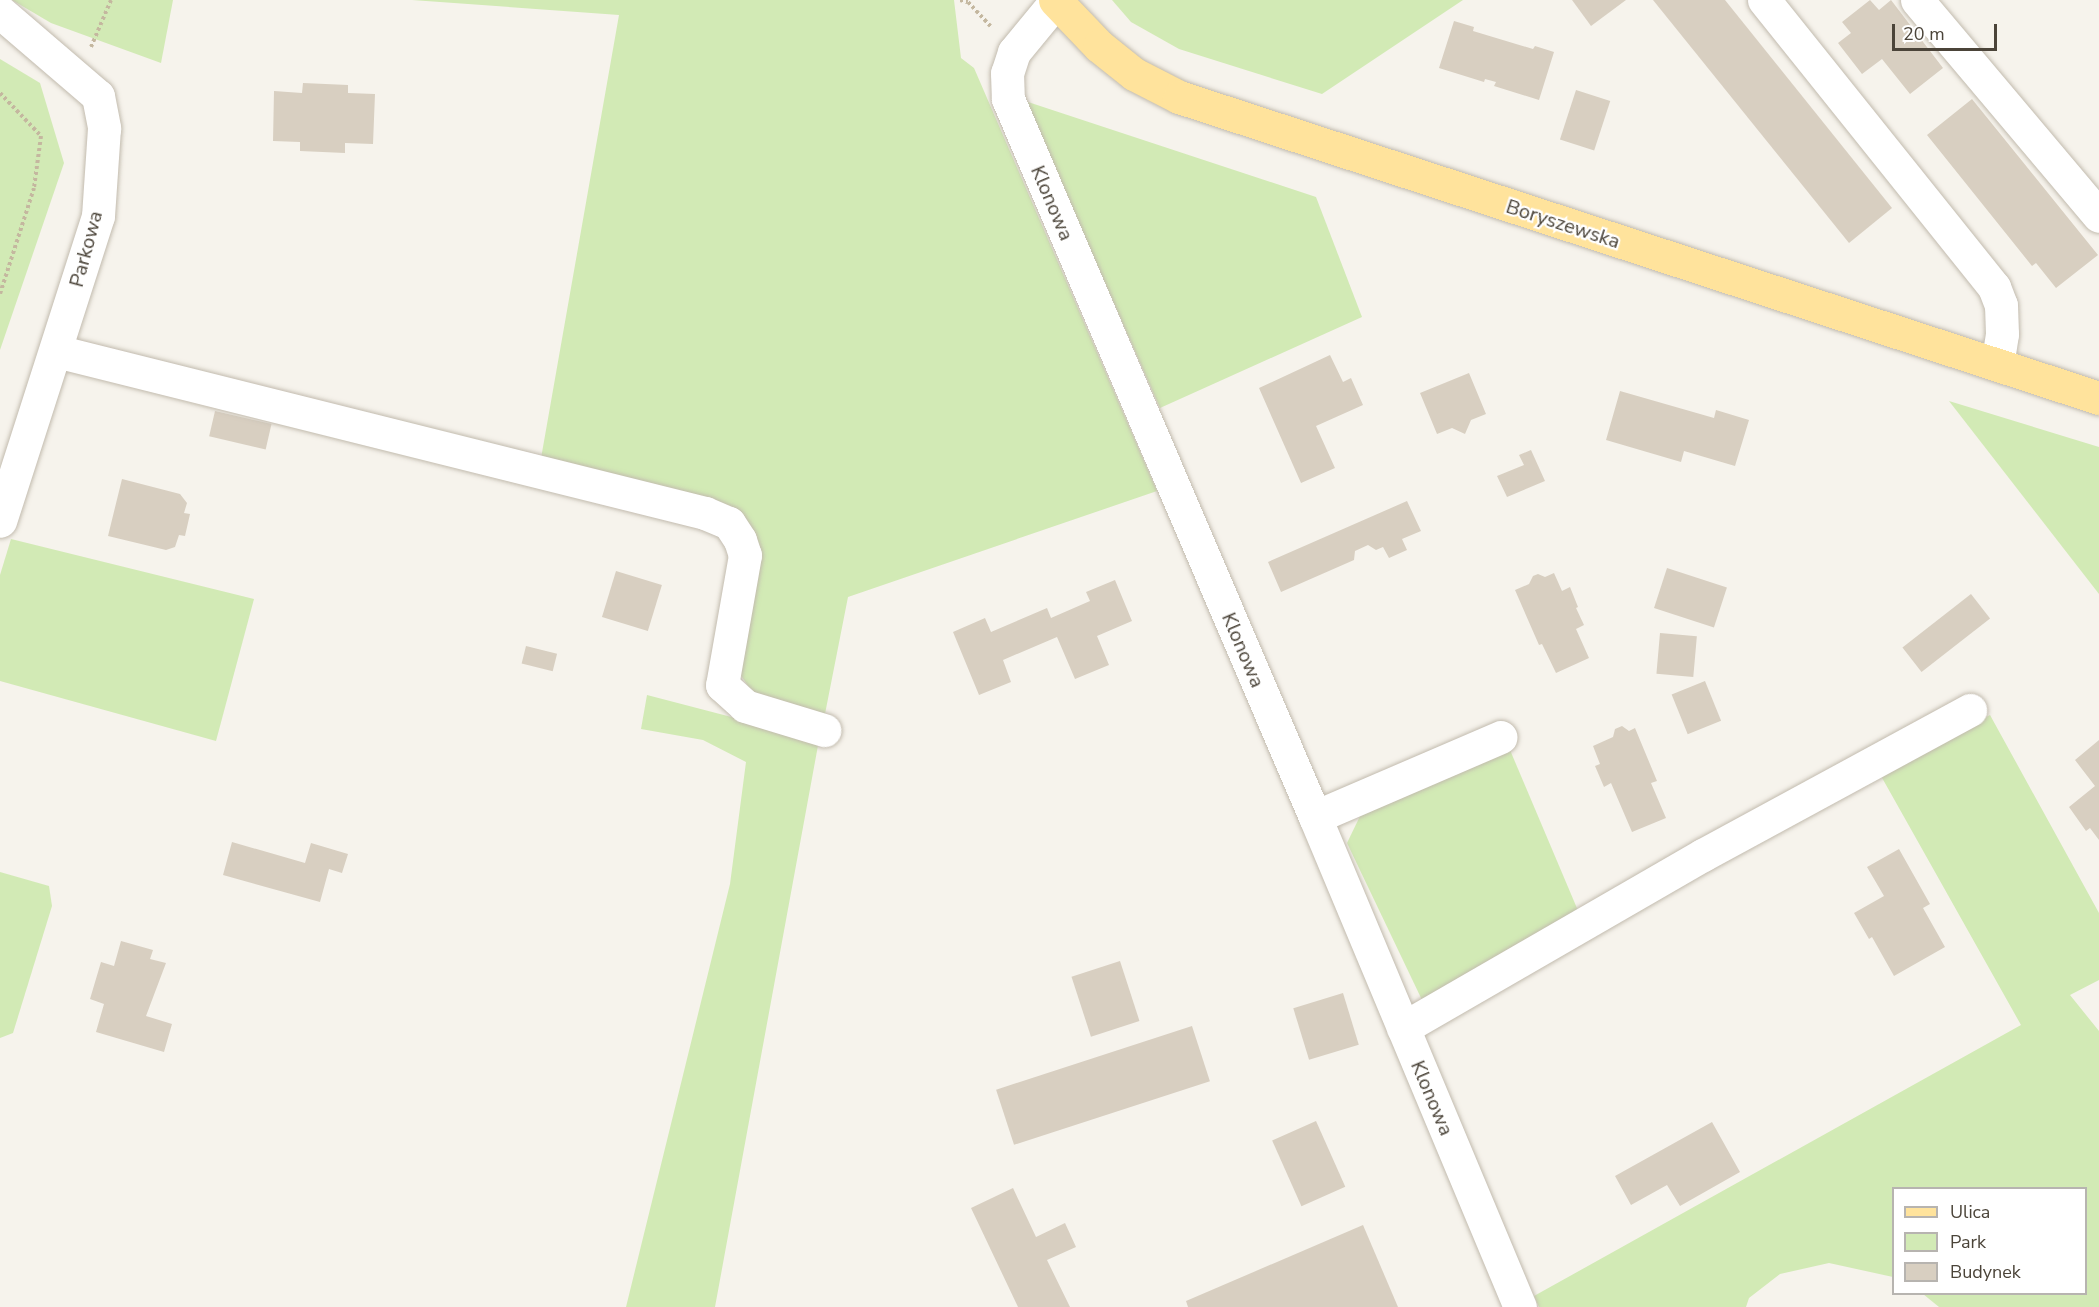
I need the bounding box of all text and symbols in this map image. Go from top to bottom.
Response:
scale bar [1895,12,2000,50]
text: 20 m [1903,22,1945,46]
street label: Klonowa [1026,162,1078,244]
street label: Boryszewska [1503,194,1623,254]
street label: Parkowa [64,208,108,290]
street label: Klonowa [1217,609,1269,691]
street label: Klonowa [1406,1057,1458,1139]
legend [1892,1187,2087,1295]
text: Ulica [1950,1200,1990,1224]
text: Park [1950,1230,1986,1254]
text: Budynek [1950,1260,2021,1284]

